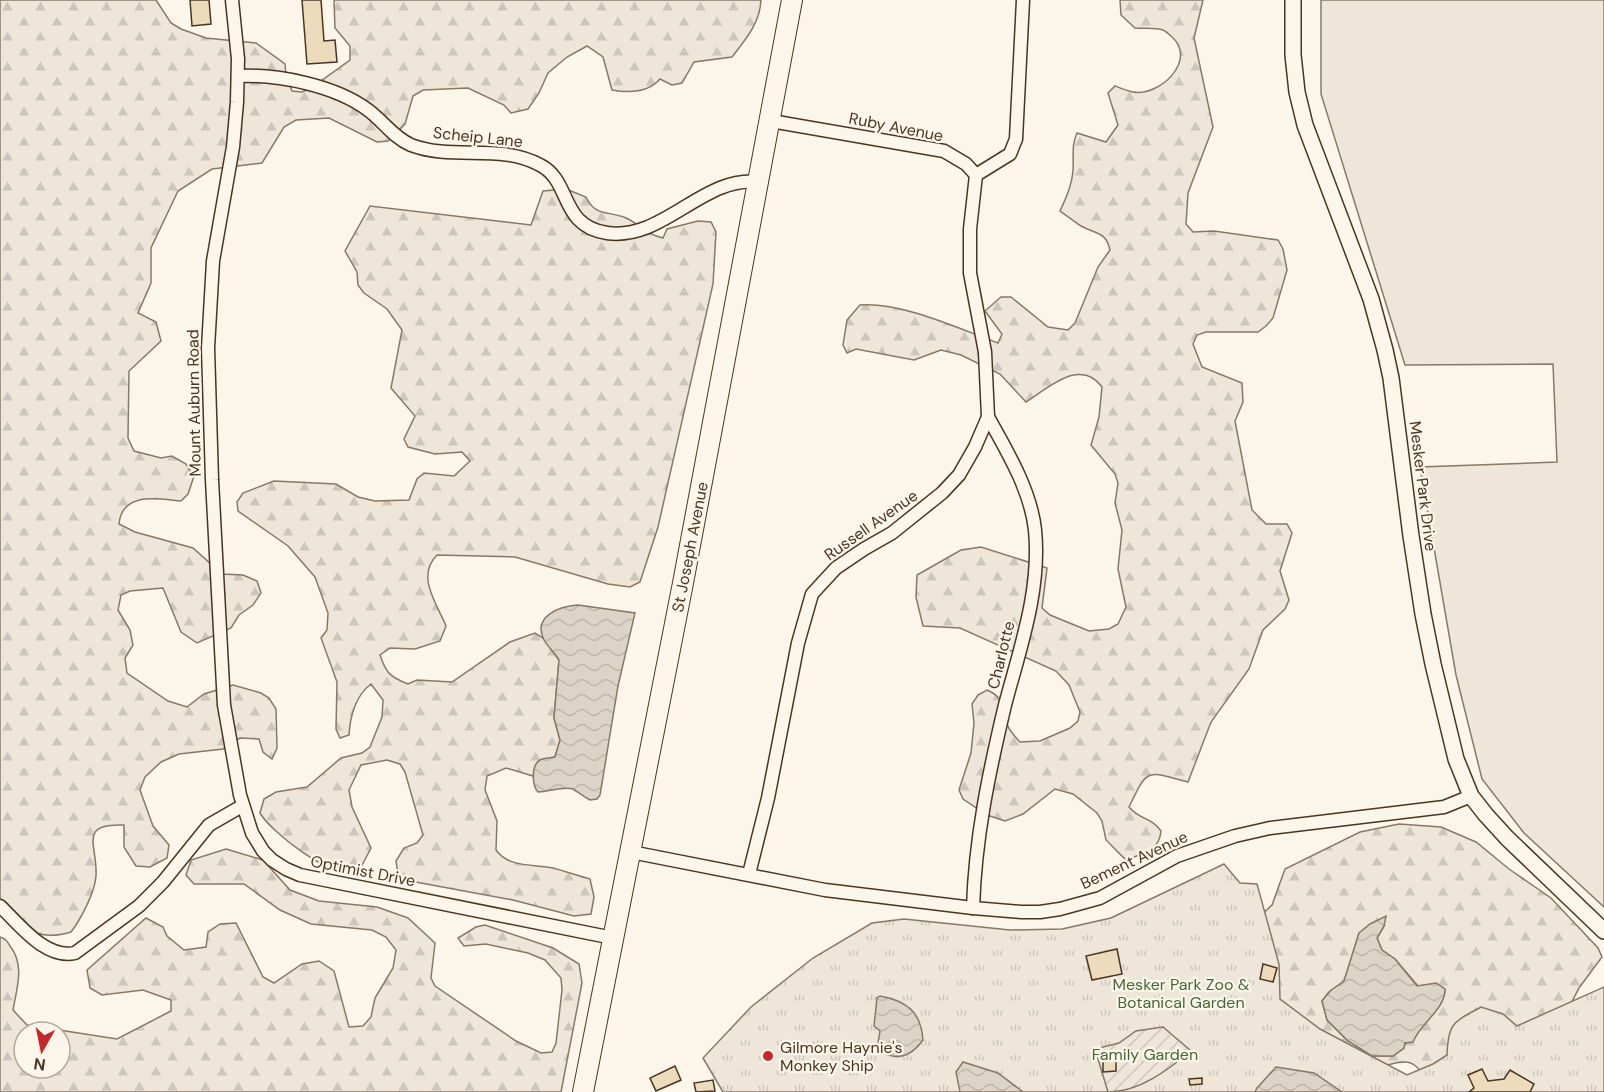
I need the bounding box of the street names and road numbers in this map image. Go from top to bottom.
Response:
street label: Ruby Avenue [847,108,945,146]
street label: Scheip Lane [432,122,524,152]
street label: Mount Auburn Road [182,329,206,477]
street label: Mesker Park Drive [1405,420,1441,552]
street label: St Joseph Avenue [667,480,713,614]
street label: Russell Avenue [820,485,922,565]
street label: Charlotte [982,619,1020,691]
street label: Bement Avenue [1077,826,1191,894]
street label: Optimist Drive [309,851,417,891]

